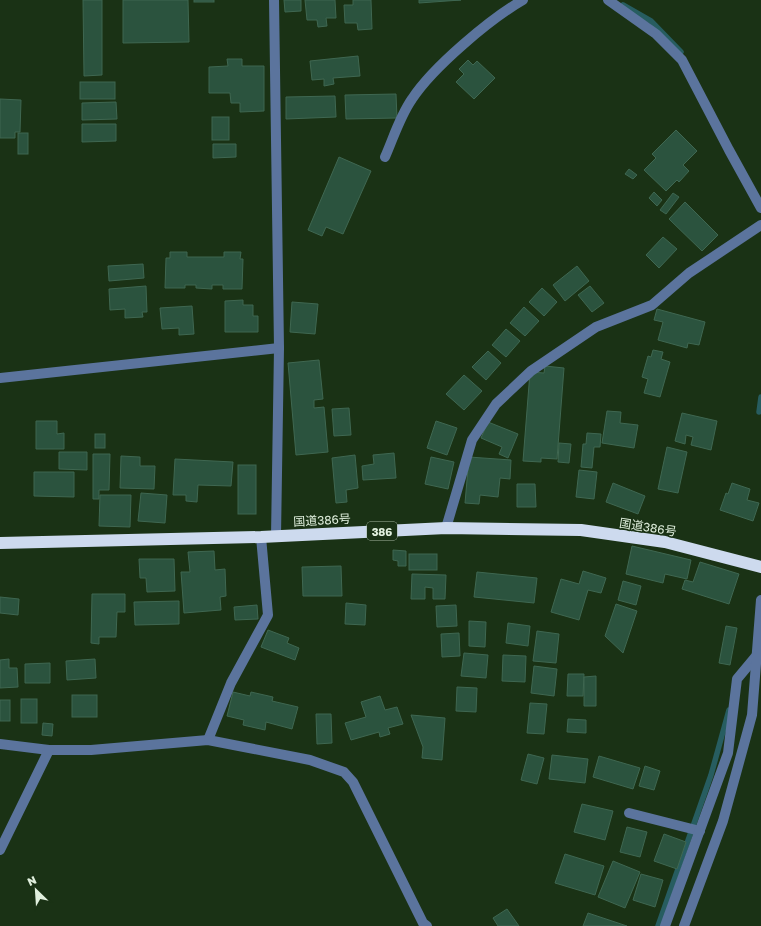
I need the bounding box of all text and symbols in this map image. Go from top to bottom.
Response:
street label: 国道386号 [293,511,351,529]
street label: 国道386号 [618,515,678,539]
road number: 386 [367,522,397,540]
north arrow [16,870,56,910]
text: N [25,873,38,888]

